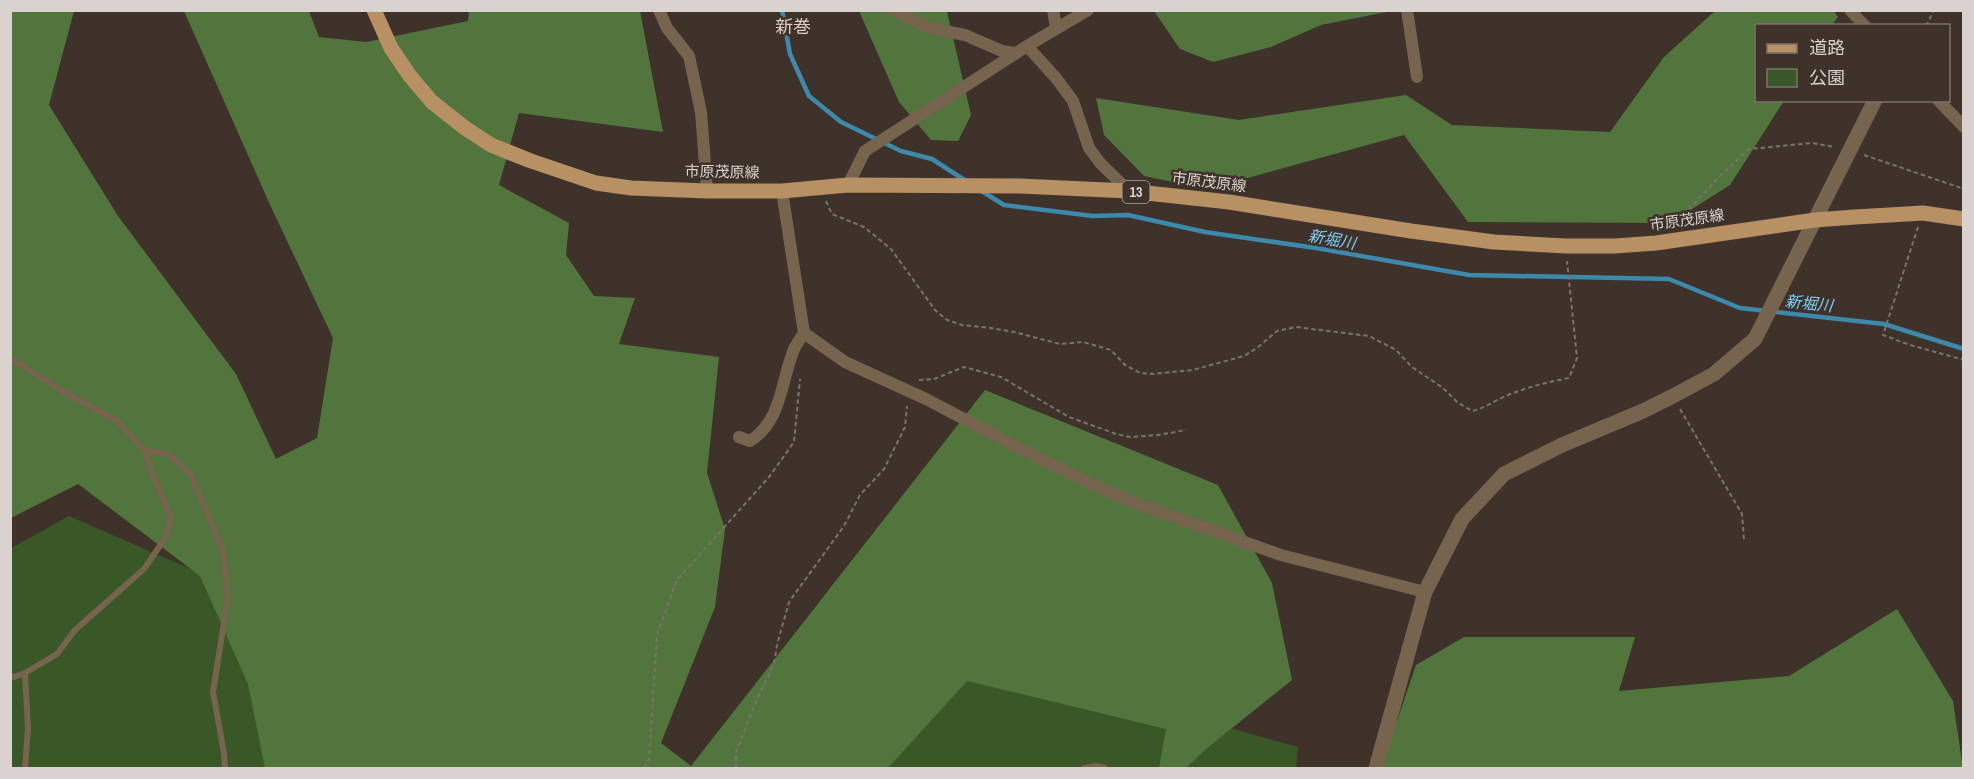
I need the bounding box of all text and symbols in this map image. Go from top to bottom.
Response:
district label: 新巻 [775,14,811,39]
legend [1755,24,1950,102]
text: 道路 [1809,35,1845,60]
text: 公園 [1809,65,1845,90]
street label: 市原茂原線 [684,160,760,183]
street label: 市原茂原線 [1171,167,1248,196]
road number: 13 [1122,181,1150,203]
street label: 市原茂原線 [1648,204,1726,235]
water label: 新堀川 [1306,224,1360,254]
water label: 新堀川 [1784,290,1836,317]

